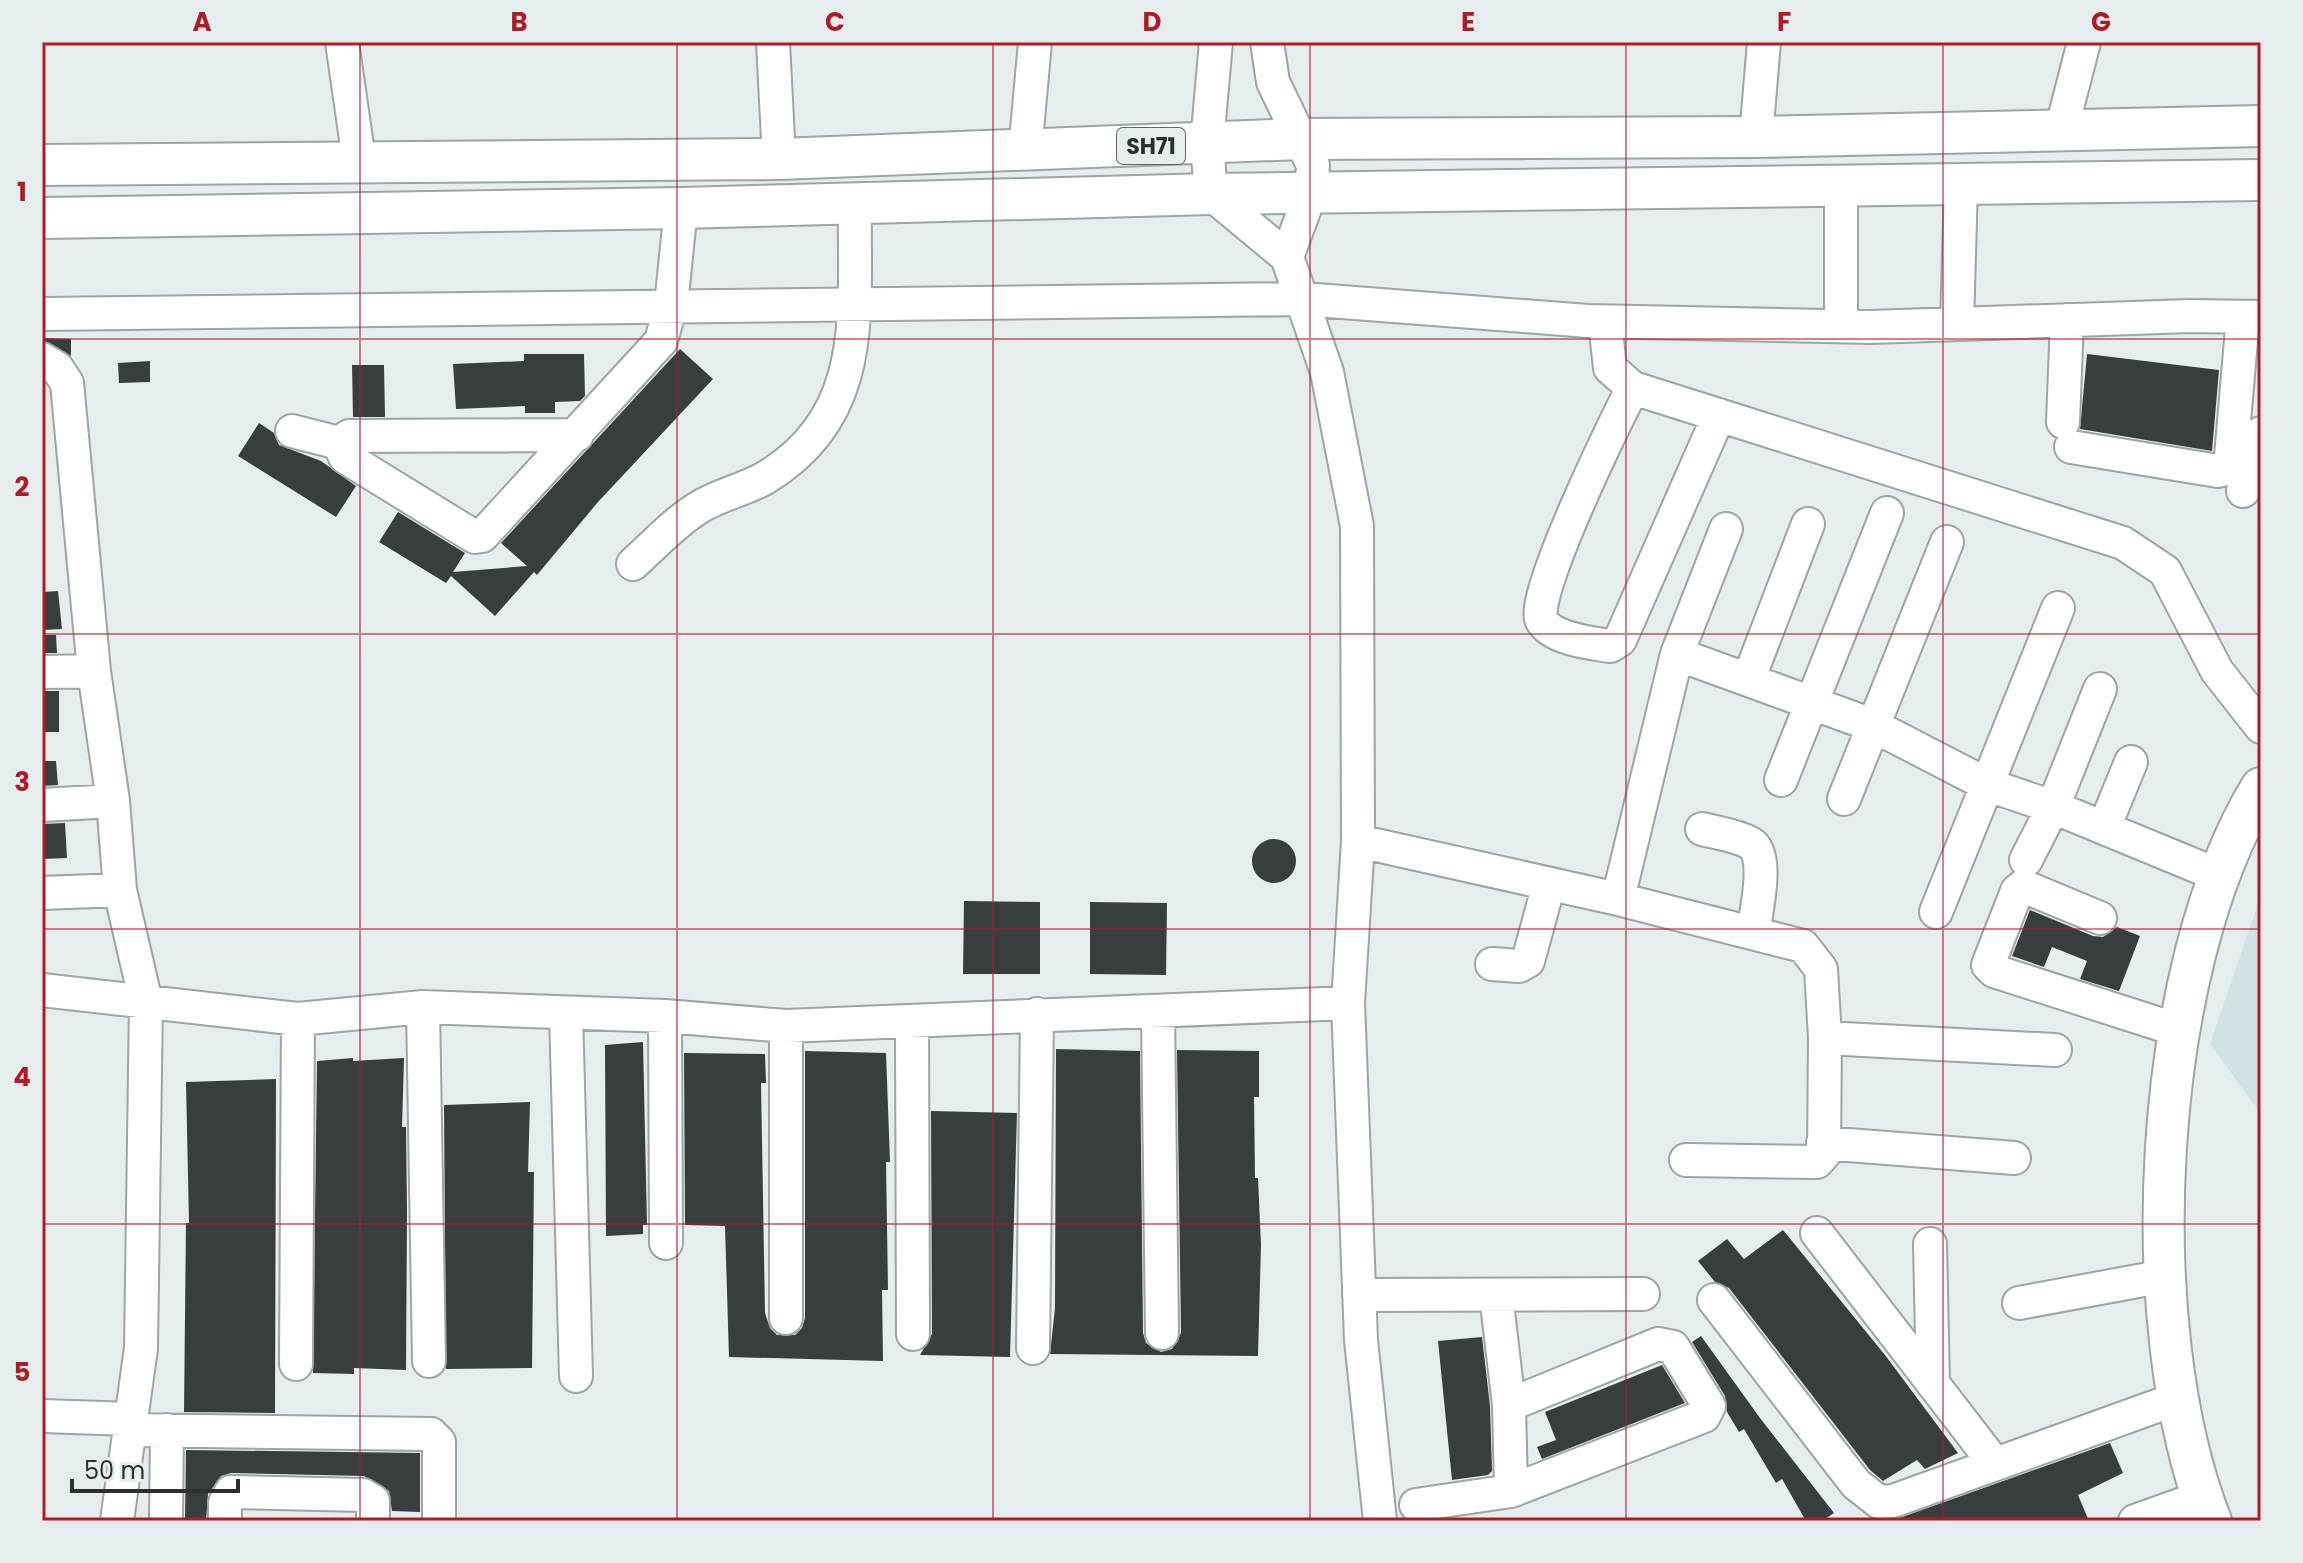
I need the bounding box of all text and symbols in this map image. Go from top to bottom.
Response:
text: A [192,4,212,40]
text: B [510,4,528,40]
text: C [825,4,845,40]
text: D [1143,4,1162,40]
text: E [1461,4,1475,40]
text: F [1777,4,1791,40]
text: G [2091,4,2111,40]
road number: SH71 [1117,128,1185,164]
text: 1 [17,174,27,210]
text: 2 [15,469,30,505]
text: 3 [14,764,30,800]
text: 4 [13,1059,31,1095]
text: 5 [14,1354,30,1390]
scale bar [72,1443,238,1493]
text: 50 m [84,1454,145,1487]

